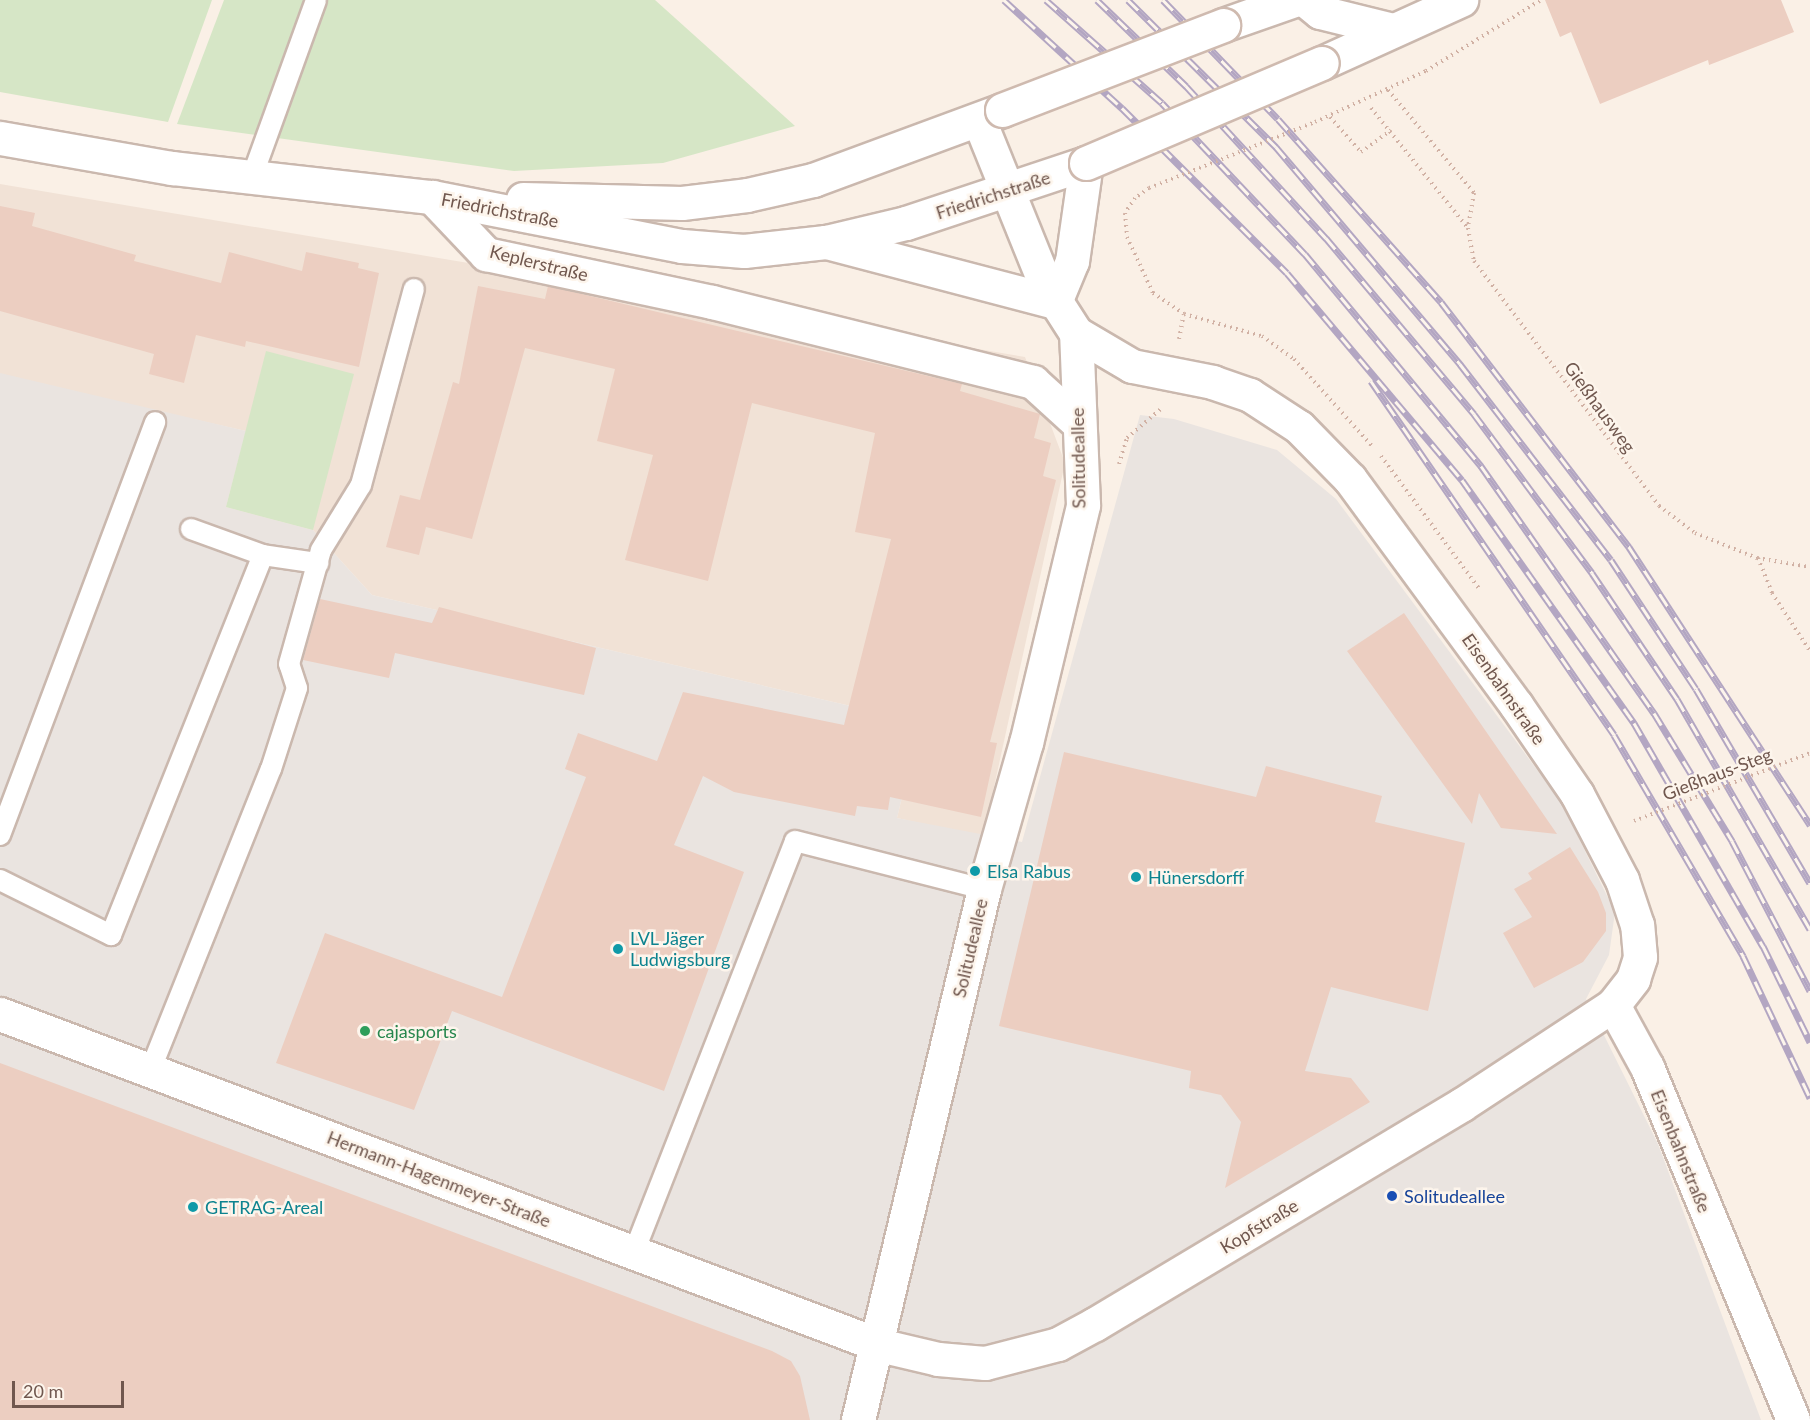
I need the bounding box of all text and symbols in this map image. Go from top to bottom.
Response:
street label: Friedrichstraße [933,166,1053,224]
street label: Friedrichstraße [440,188,560,232]
street label: Keplerstraße [488,240,590,286]
street label: Gießhausweg [1560,357,1640,457]
street label: Solitudeallee [1066,407,1090,509]
street label: Eisenbahnstraße [1458,629,1550,749]
street label: Gießhaus-Steg [1659,743,1775,805]
place label: Elsa Rabus [987,860,1071,882]
marker: Elsa Rabus [968,864,982,878]
place label: Hünersdorff [1148,866,1244,888]
marker: Hünersdorff [1129,870,1143,884]
street label: Solitudeallee [948,896,992,1000]
place label: LVL Jäger Ludwigsburg [630,928,730,970]
marker: LVL Jäger Ludwigsburg [611,942,625,956]
place label: cajasports [377,1020,457,1042]
marker: cajasports [358,1024,372,1038]
street label: Eisenbahnstraße [1647,1086,1715,1216]
street label: Hermann-Hagenmeyer-Straße [324,1126,554,1232]
place label: Solitudeallee [1404,1185,1505,1207]
marker: Solitudeallee [1385,1189,1399,1203]
street label: Kopfstraße [1216,1194,1302,1258]
place label: GETRAG-Areal [205,1196,323,1218]
marker: GETRAG-Areal [186,1200,200,1214]
scale bar [15,1369,128,1407]
text: 20 m [23,1380,63,1402]

